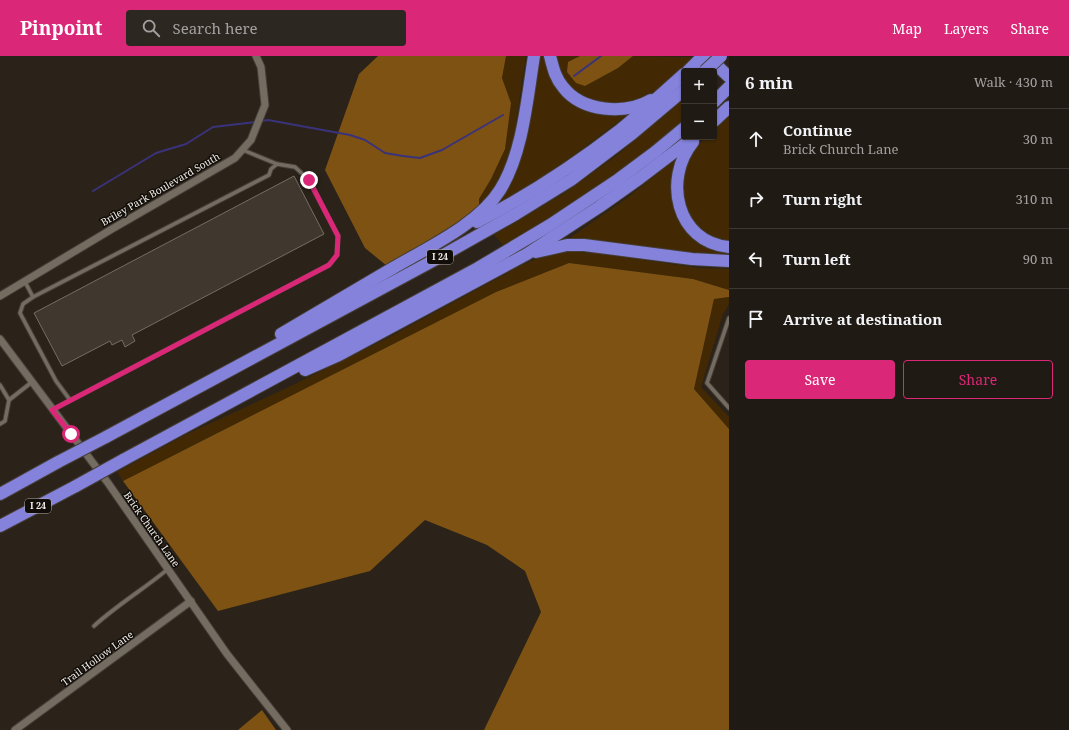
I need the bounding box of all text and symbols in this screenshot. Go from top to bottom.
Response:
search box [126,10,406,46]
text: Pinpoint [20,15,102,41]
icon: search [140,17,162,39]
text: Search here [172,18,258,38]
text: Map [892,19,922,38]
text: Layers [944,19,989,38]
text: Share [1011,19,1049,38]
map controls [681,68,717,140]
button: + [681,68,717,104]
text: 6 min [745,71,793,94]
text: Walk · 430 m [974,73,1053,91]
button: − [681,104,717,140]
text: Continue [783,120,852,140]
icon: ahead [745,128,767,150]
text: 30 m [1023,130,1053,148]
text: Brick Church Lane [783,140,899,158]
street label: Briley Park Boulevard South [98,149,223,229]
route end [300,171,318,189]
icon: right [745,188,767,210]
text: Turn right [783,189,862,209]
text: 310 m [1016,190,1053,208]
icon: left [745,248,767,270]
text: Turn left [783,249,851,269]
road number: I 24 [427,250,453,264]
text: 90 m [1023,250,1053,268]
icon: arrive [745,308,767,330]
text: Arrive at destination [783,309,942,329]
button: Save [745,360,895,399]
button: Share [903,360,1053,399]
route start [62,425,80,443]
street label: Brick Church Lane [121,489,183,569]
road number: I 24 [25,499,51,513]
street label: Trail Hollow Lane [58,627,136,689]

